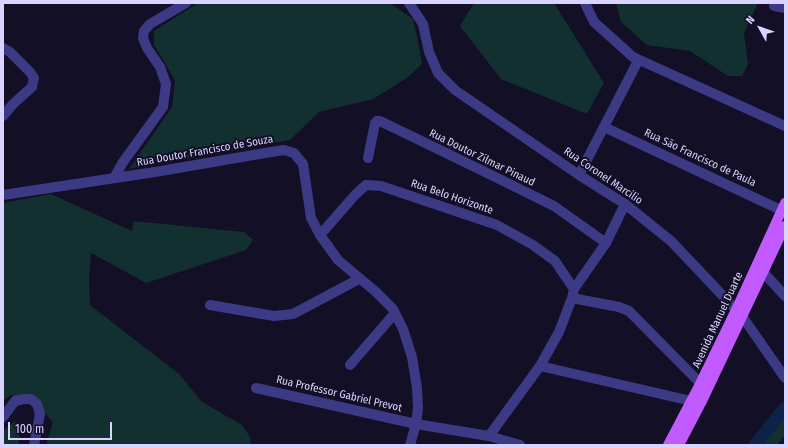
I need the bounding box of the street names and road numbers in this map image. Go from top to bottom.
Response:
street label: Rua São Francisco de Paula [642,126,758,190]
street label: Rua Doutor Zilmar Pinaud [427,127,537,189]
street label: Rua Doutor Francisco de Souza [136,133,274,169]
street label: Rua Coronel Marcilio [561,145,645,207]
street label: Rua Belo Horizonte [409,177,495,217]
street label: Avenida Manuel Duarte [690,270,746,370]
street label: Rua Professor Gabriel Prevot [275,373,403,415]

